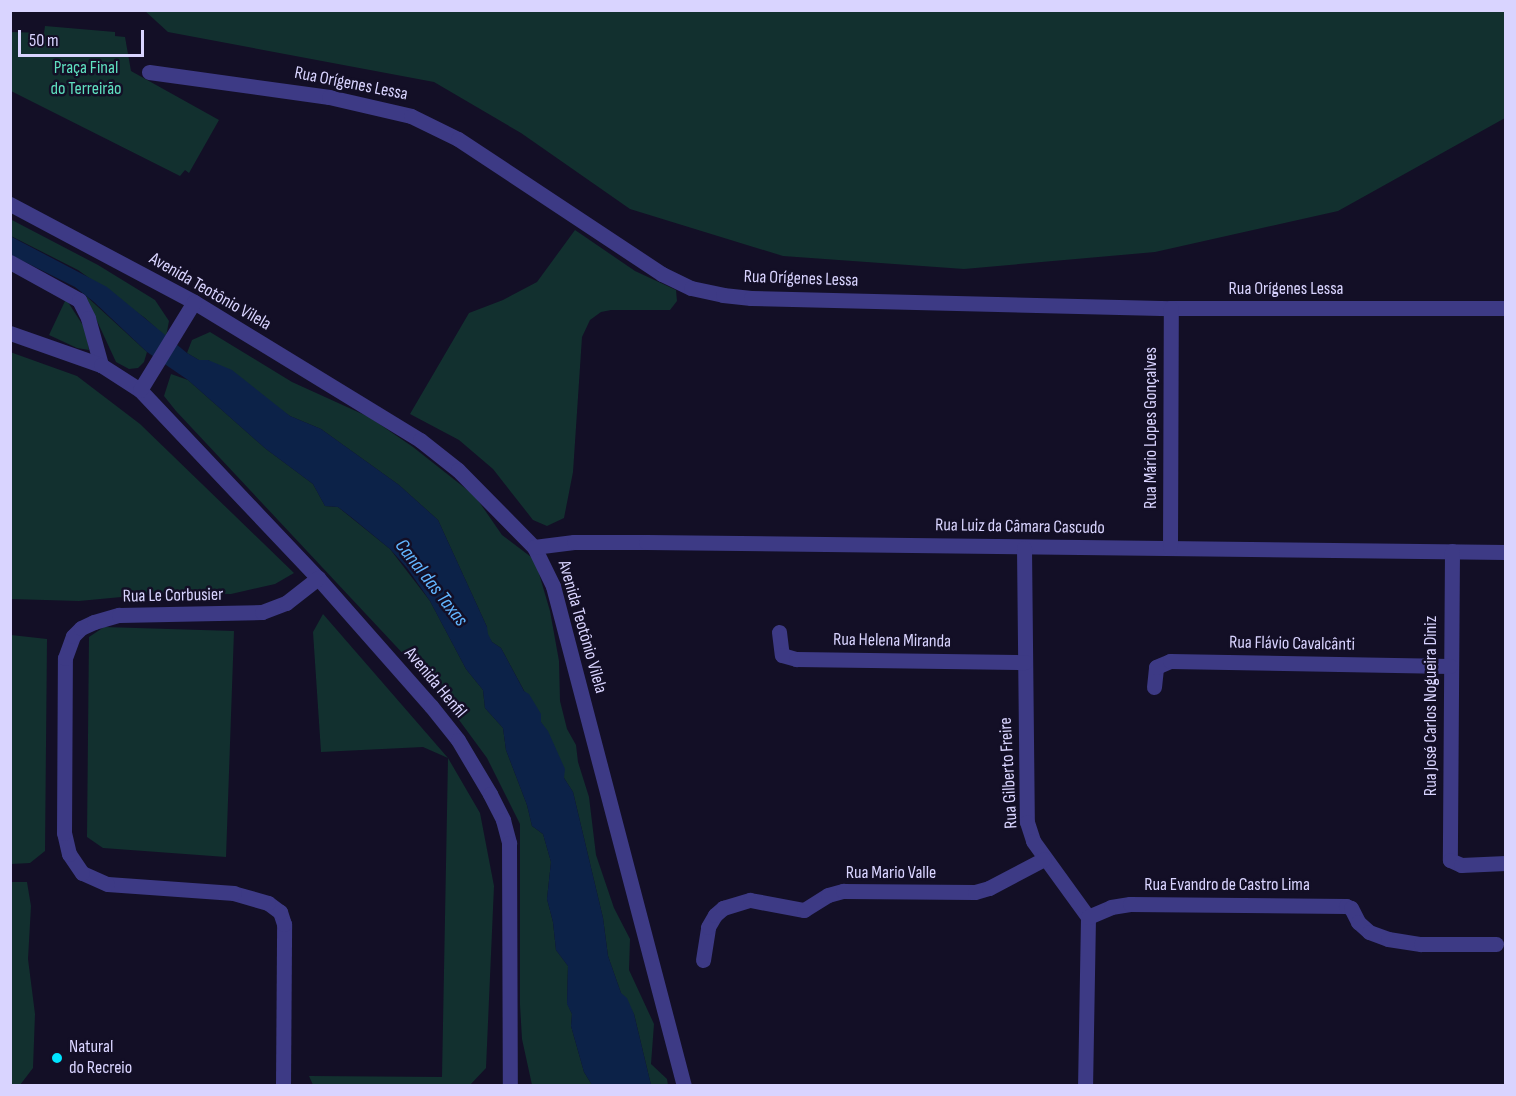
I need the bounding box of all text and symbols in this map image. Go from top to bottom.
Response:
scale bar [21,18,147,56]
text: 50 m [29,30,59,51]
park label: Praça Final do Terreirão [50,58,122,100]
street label: Rua Orígenes Lessa [293,62,409,106]
street label: Avenida Teotônio Vilela [145,248,275,336]
street label: Rua Orígenes Lessa [743,266,859,292]
street label: Rua Orígenes Lessa [1229,278,1343,300]
street label: Rua Mário Lopes Gonçalves [1140,347,1162,509]
street label: Rua Luiz da Câmara Cascudo [935,515,1105,539]
water label: Canal das Taxas [390,535,472,631]
street label: Avenida Teotônio Vilela [553,558,611,696]
street label: Rua Le Corbusier [123,584,223,608]
street label: Rua José Carlos Nogueira Diniz [1420,616,1442,796]
street label: Rua Helena Miranda [833,629,951,653]
street label: Rua Flávio Cavalcânti [1229,632,1355,656]
street label: Avenida Henfil [399,643,471,723]
street label: Rua Gilberto Freire [995,717,1023,829]
street label: Rua Mario Valle [846,862,936,884]
street label: Rua Evandro de Castro Lima [1144,874,1310,896]
place label: Natural do Recreio [69,1037,132,1080]
marker: Natural do Recreio [50,1051,64,1065]

